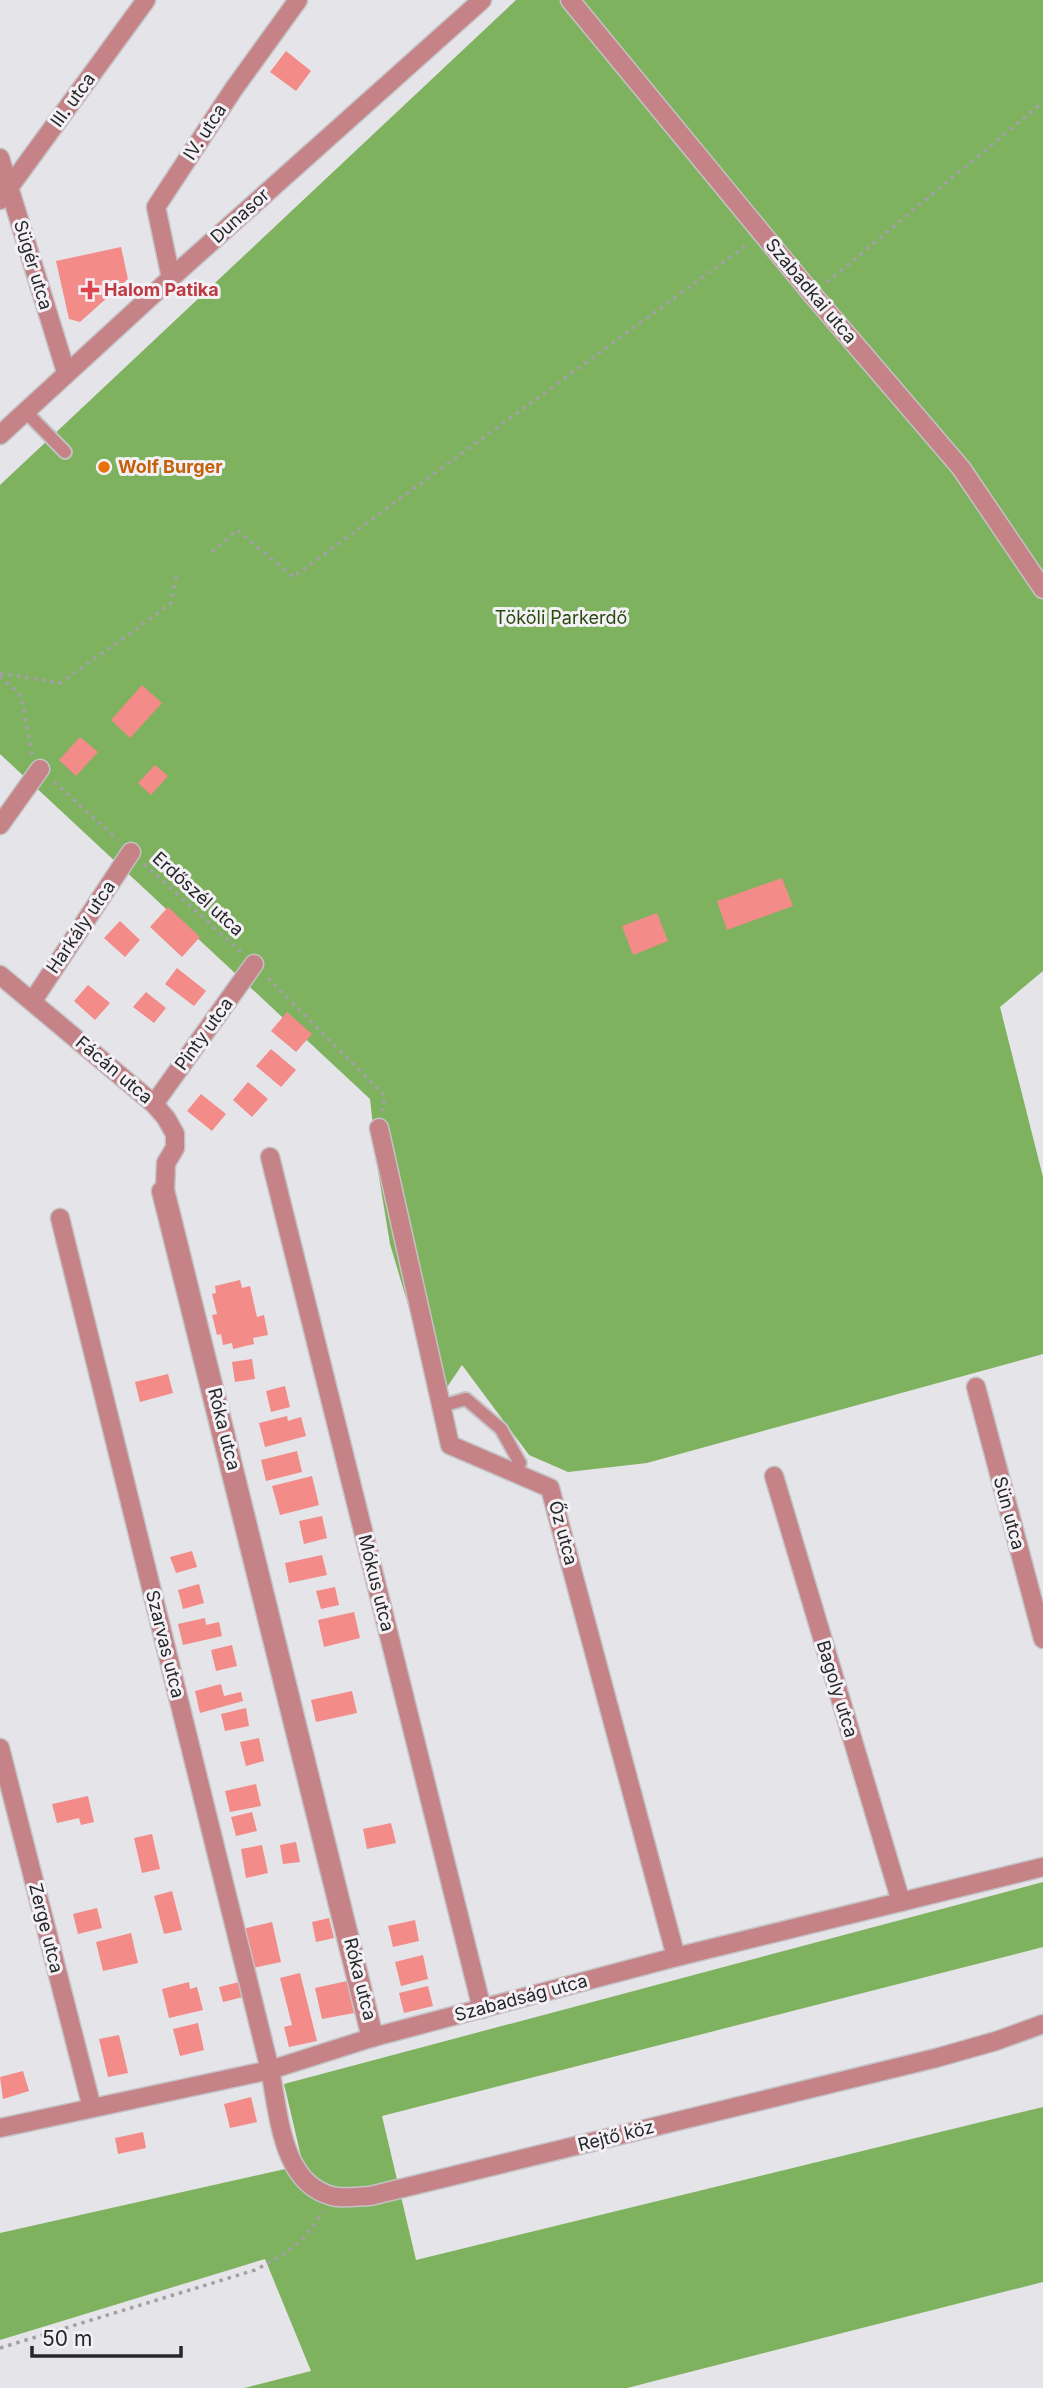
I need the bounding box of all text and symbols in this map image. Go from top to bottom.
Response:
street label: III. utca [46,69,99,131]
street label: IV. utca [179,100,230,164]
street label: Dunasor [206,184,273,247]
street label: Sügér utca [10,218,57,312]
street label: Szabadkai utca [761,234,861,347]
place label: Halom Patika [104,279,219,300]
marker: Halom Patika [82,282,98,298]
place label: Wolf Burger [118,456,223,477]
marker: Wolf Burger [96,459,112,475]
park label: Tököli Parkerdő [495,607,627,628]
street label: Erdőszél utca [149,847,248,940]
street label: Harkály utca [42,876,119,977]
street label: Pinty utca [170,993,237,1074]
street label: Fácán utca [72,1032,157,1108]
street label: Róka utca [204,1386,245,1472]
street label: Sün utca [990,1474,1029,1552]
street label: Őz utca [545,1498,583,1567]
street label: Mókus utca [354,1532,399,1633]
street label: Szarvas utca [142,1588,189,1700]
street label: Bagoly utca [813,1638,862,1740]
street label: Zerge utca [25,1881,68,1975]
street label: Róka utca [340,1936,381,2022]
street label: Szabadság utca [452,1970,590,2025]
street label: Rejtő köz [576,2116,656,2155]
scale bar [32,2314,180,2358]
text: 50 m [42,2326,92,2351]

